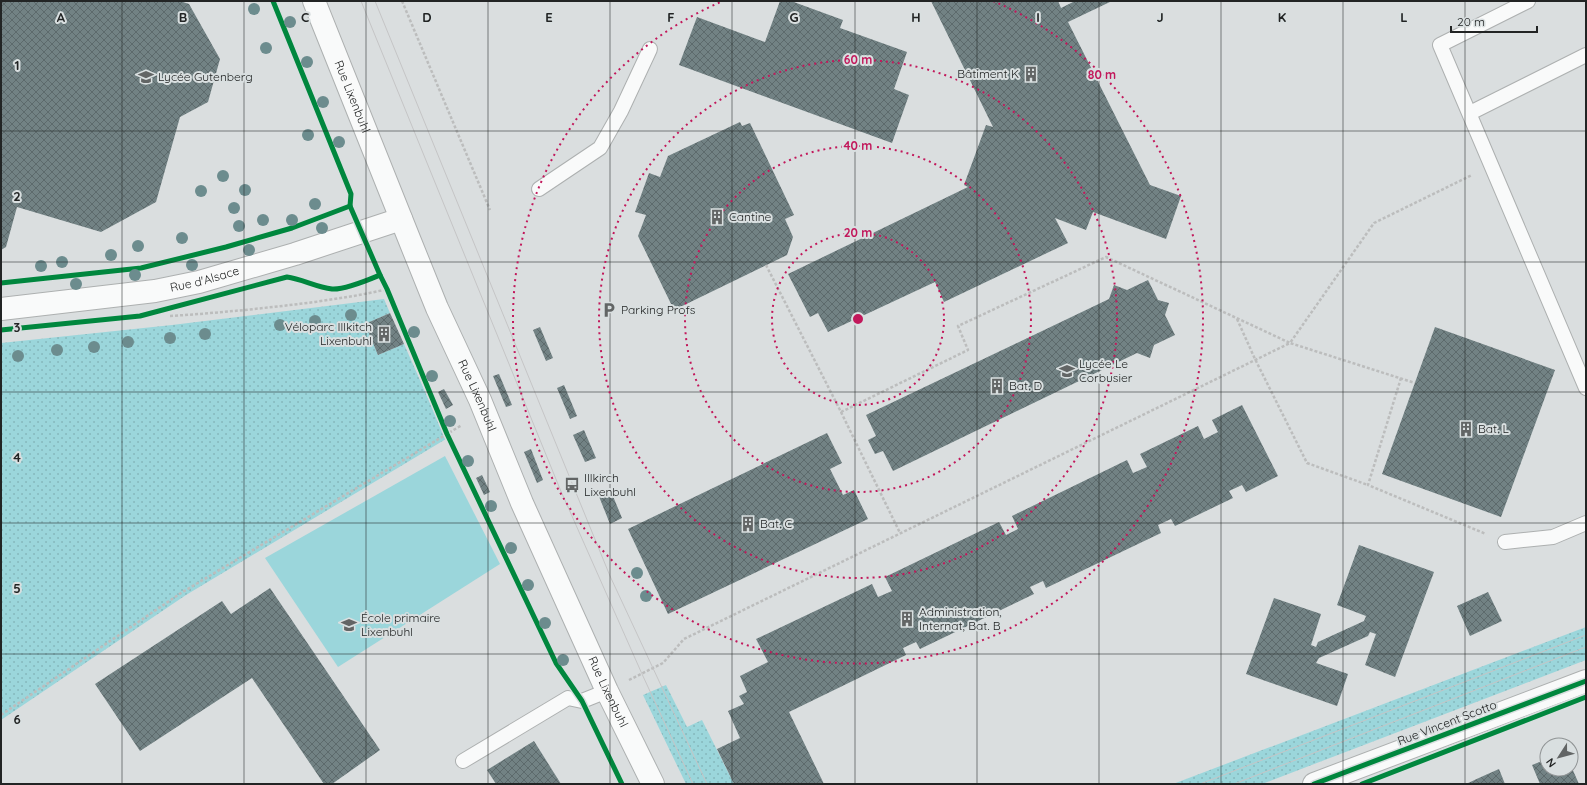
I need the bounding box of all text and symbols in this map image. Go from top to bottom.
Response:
scale bar [1451,8,1537,34]
text: A [57,9,66,25]
text: B [179,9,187,25]
text: C [301,9,309,25]
text: D [422,9,432,25]
text: E [545,9,553,25]
text: F [667,9,675,25]
text: G [789,9,799,25]
text: H [911,9,921,25]
text: I [1036,9,1040,25]
text: J [1156,9,1164,25]
text: K [1278,9,1287,25]
text: L [1400,9,1408,25]
text: 20 m [1457,14,1485,29]
text: 60 m [844,52,872,67]
text: 1 [14,57,20,73]
street label: Rue Lixenbuhl [331,58,374,135]
building icon: Bâtiment K [1022,65,1040,83]
place label: Bâtiment K [957,66,1019,81]
text: 80 m [1088,67,1116,82]
school or university icon: Lycée Gutenberg [137,68,155,86]
place label: Lycée Gutenberg [158,69,253,84]
text: 40 m [844,138,872,153]
text: 2 [13,188,21,204]
building icon: Cantine [708,208,726,226]
place label: Cantine [729,209,772,224]
text: 20 m [844,225,872,240]
street label: Rue d'Alsace [169,263,241,295]
parking icon: Parking Profs [600,301,618,319]
place label: Parking Profs [621,302,696,317]
centre of rings [851,312,865,326]
text: 3 [14,319,21,335]
place label: Véloparc Illkitch Lixenbuhl [285,319,372,348]
building icon: Véloparc Illkitch Lixenbuhl [375,325,393,343]
place label: Lycée Le Corbusier [1079,356,1133,385]
street label: Rue Lixenbuhl [455,357,500,433]
school or university icon: Lycée Le Corbusier [1058,362,1076,380]
building icon: Bat. D [988,377,1006,395]
place label: Bat. D [1009,378,1043,393]
building icon: Bat. L [1457,420,1475,438]
place label: Bat. L [1478,421,1510,436]
text: 4 [13,449,21,465]
place label: Illkirch Lixenbuhl [584,470,636,499]
bus stop icon: Illkirch Lixenbuhl [563,476,581,494]
building icon: Bat. C [739,515,757,533]
place label: Bat. C [760,516,793,531]
text: 5 [13,580,21,596]
place label: Administration, Internat, Bat. B [919,604,1002,633]
place label: École primaire Lixenbuhl [361,610,441,639]
building icon: Administration, Internat, Bat. B [898,610,916,628]
school or university icon: École primaire Lixenbuhl [340,616,358,634]
street label: Rue Lixenbuhl [585,654,632,730]
street label: Rue Vincent Scotto [1395,697,1499,748]
text: 6 [13,711,21,727]
north arrow [1539,737,1579,777]
text: N [1543,755,1559,770]

